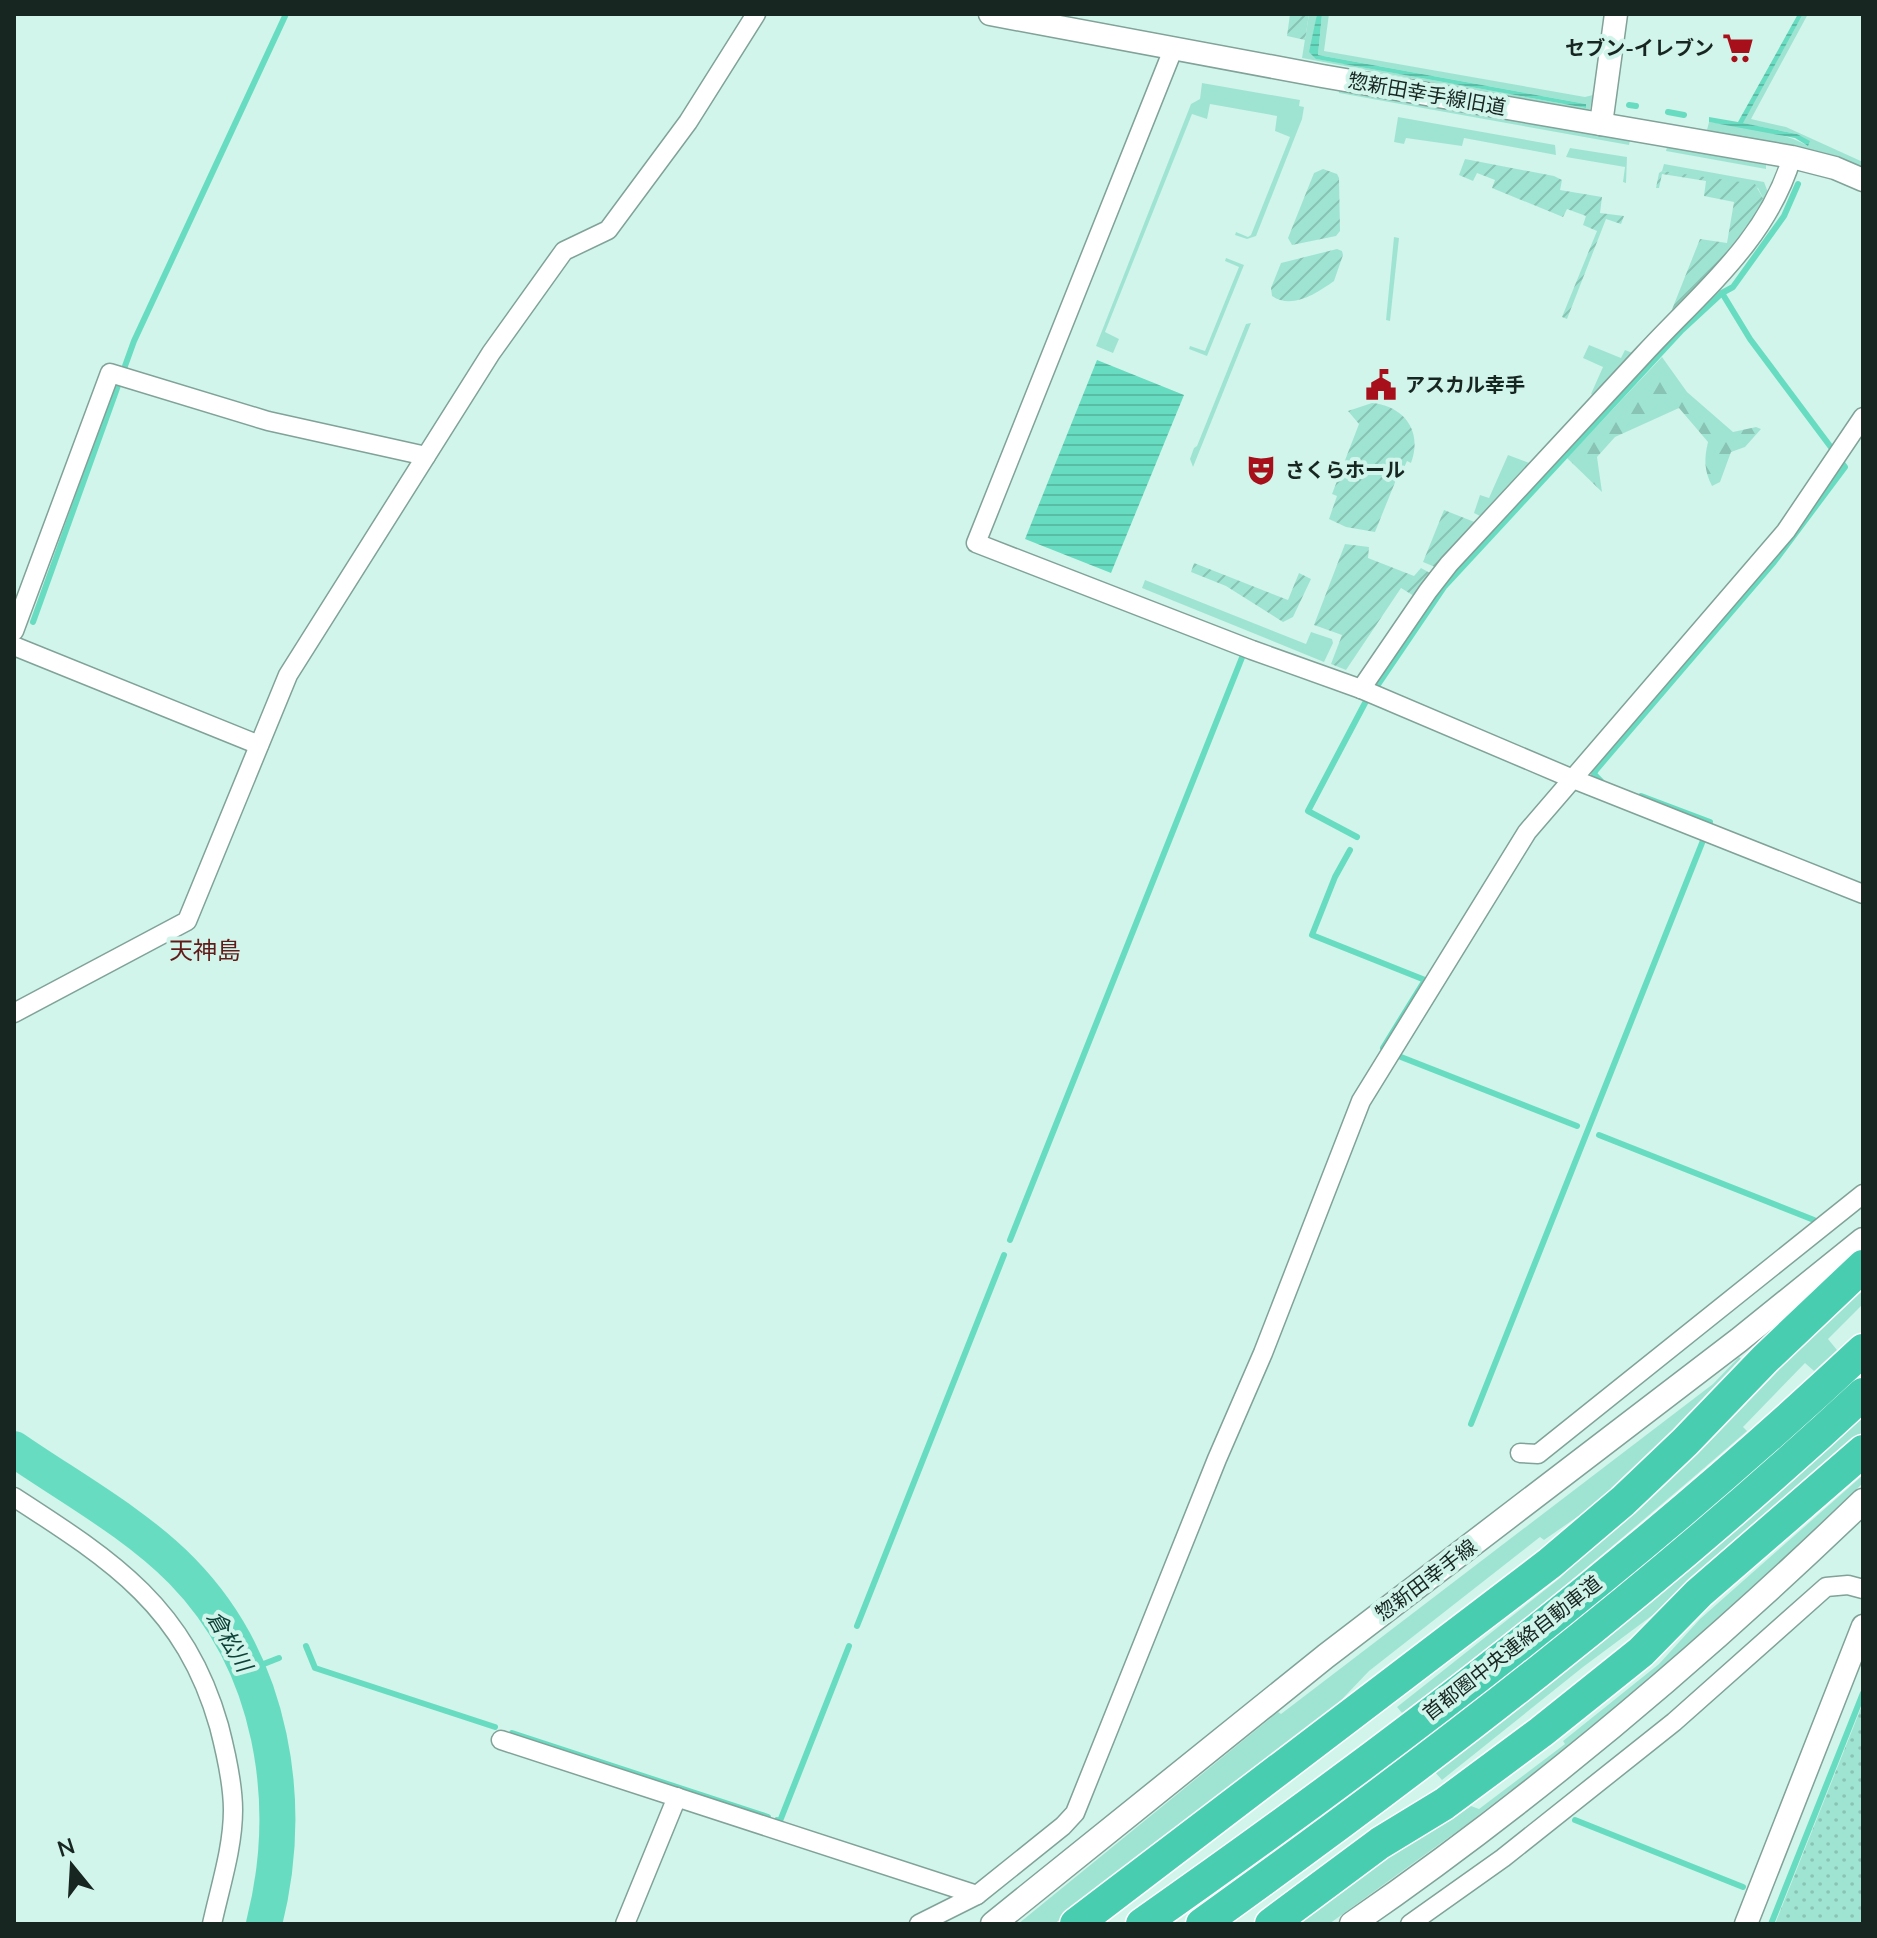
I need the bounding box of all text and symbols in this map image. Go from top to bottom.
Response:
supermarket icon: セブン-イレブン [1721,31,1755,65]
place label: セブン-イレブン [1565,35,1714,60]
street label: 惣新田幸手線旧道 [1346,67,1508,120]
public building icon: アスカル幸手 [1364,368,1398,402]
place label: アスカル幸手 [1405,372,1525,397]
theatre icon: さくらホール [1244,453,1278,487]
place label: さくらホール [1285,457,1405,482]
district label: 天神島 [169,935,241,965]
street label: 惣新田幸手線 [1370,1534,1481,1626]
street label: 首都圏中央連絡自動車道 [1417,1570,1606,1725]
water label: 倉松川 [201,1605,260,1678]
north arrow [32,1826,112,1906]
text: N [54,1831,78,1863]

